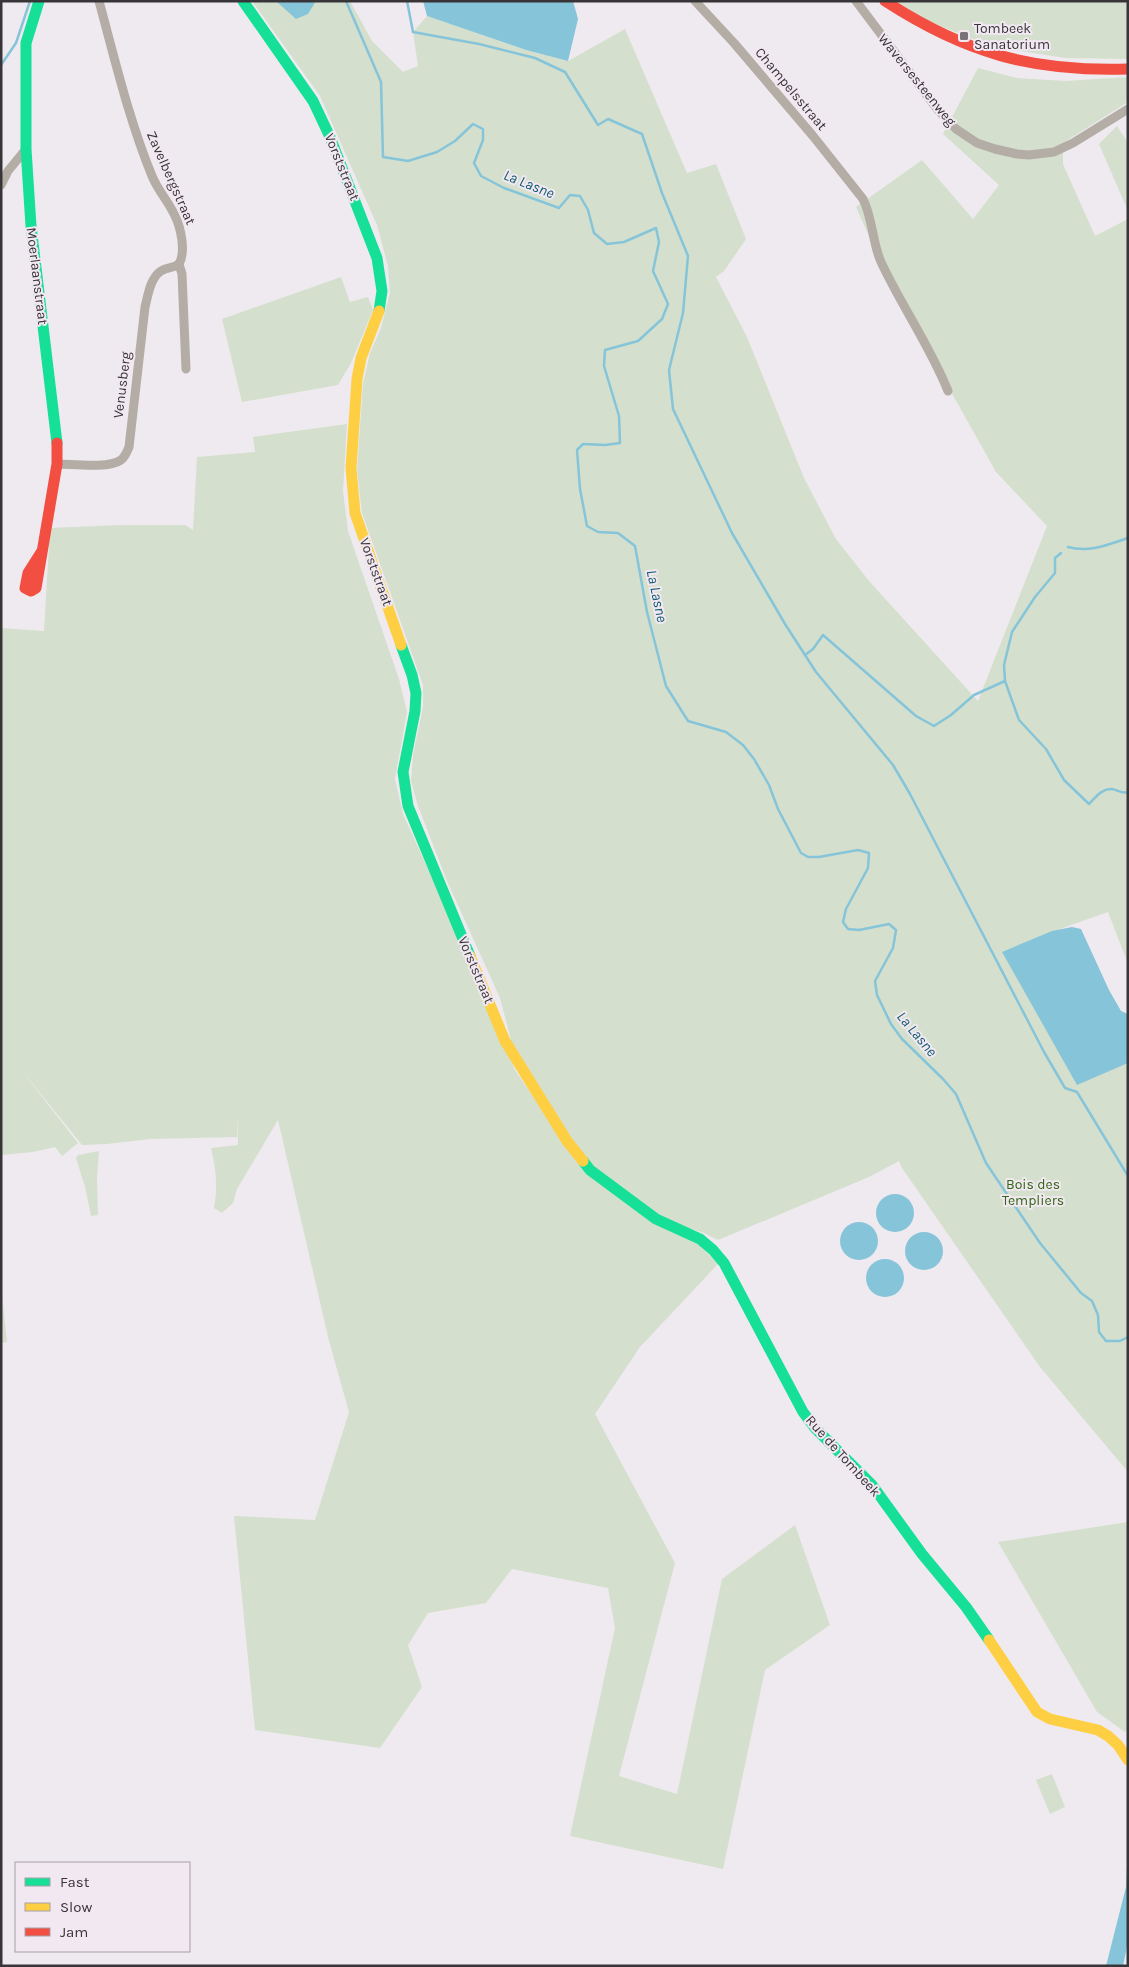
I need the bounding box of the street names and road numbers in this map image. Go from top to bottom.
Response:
street label: Waversesteenweg [874,30,960,130]
street label: Champelsstraat [751,44,831,134]
street label: Zavelbergstraat [143,129,199,227]
street label: Vorststraat [321,131,363,203]
street label: Moerlaanstraat [23,226,51,326]
street label: Venusberg [109,351,135,419]
street label: Vorststraat [356,536,396,608]
street label: Vorststraat [454,934,498,1006]
street label: Rue de Tombeek [802,1412,884,1500]

